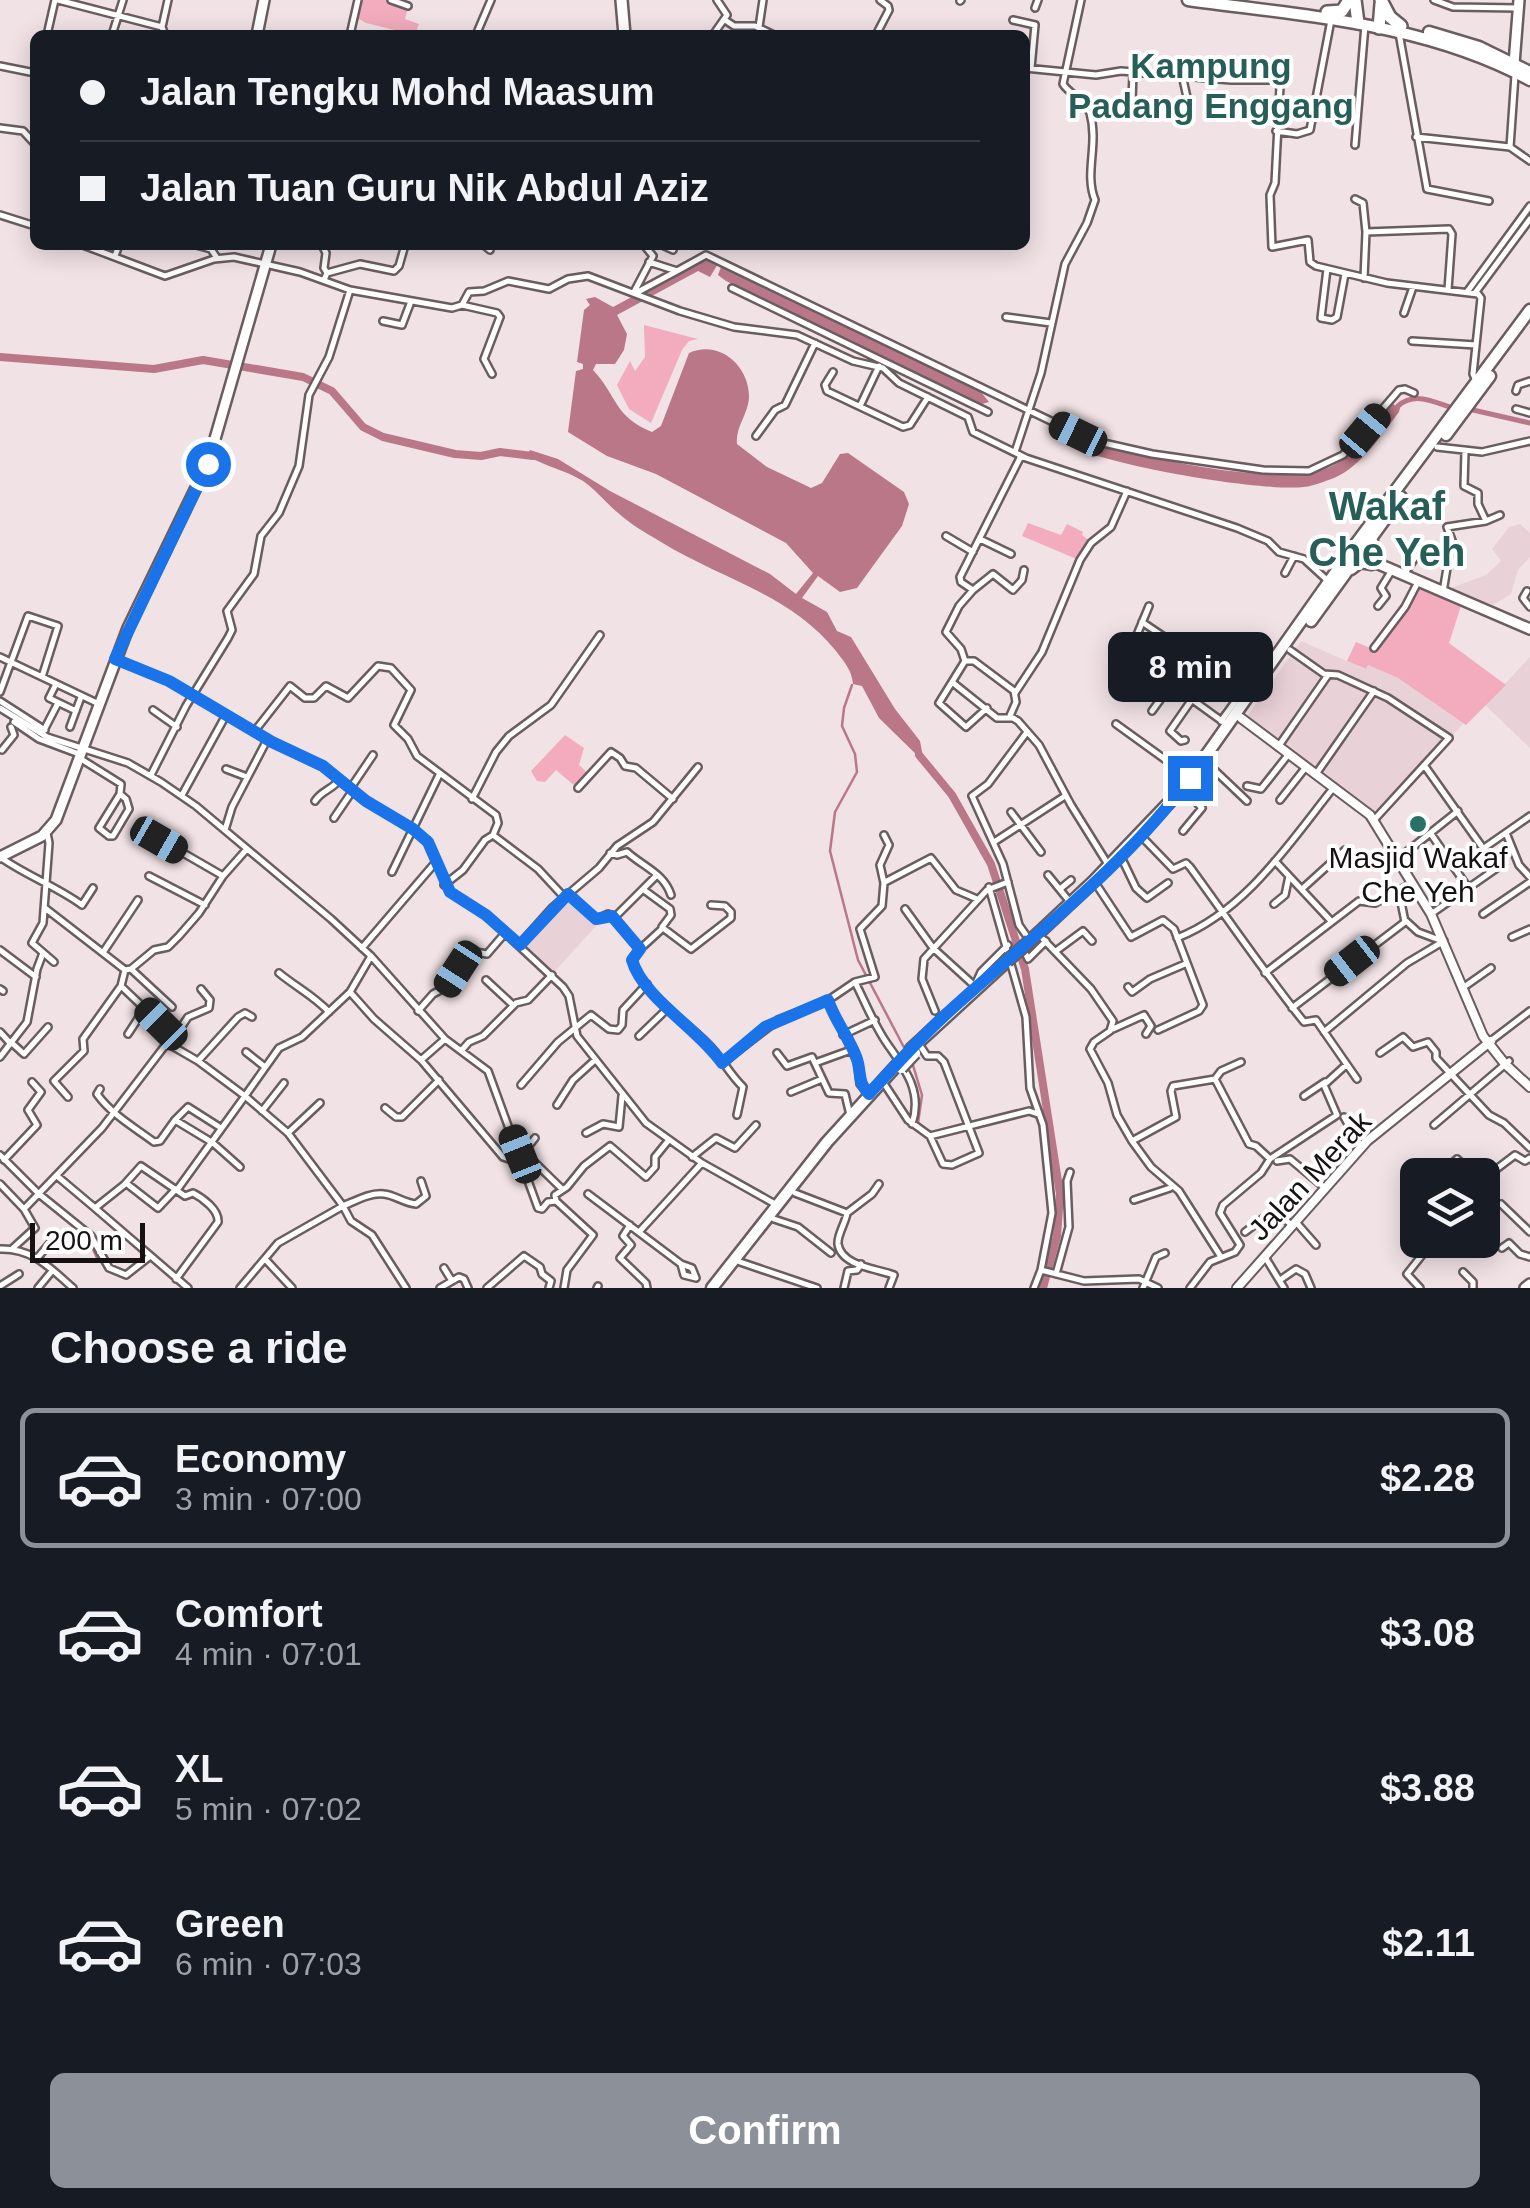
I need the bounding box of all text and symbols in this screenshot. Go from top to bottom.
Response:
district label: Kampung Padang Enggang [1068,46,1354,125]
text: Jalan Tengku Mohd Maasum [140,71,654,113]
text: Jalan Tuan Guru Nik Abdul Aziz [140,167,709,209]
car [1334,398,1396,464]
car [1044,407,1112,461]
route start [186,442,231,487]
district label: Wakaf Che Yeh [1308,484,1466,574]
callout: 8 min [1108,633,1272,703]
text: 8 min [1149,649,1232,685]
route end [1168,756,1213,801]
car [126,812,192,868]
marker: Masjid Wakaf Che Yeh [1407,813,1429,835]
place label: Masjid Wakaf Che Yeh [1329,841,1508,908]
car [1319,931,1385,991]
car [429,936,487,1002]
car [129,992,193,1056]
street label: Jalan Merak [1242,1104,1378,1247]
car [495,1121,545,1187]
map controls [1400,1158,1500,1258]
button: layers [1400,1158,1500,1258]
scale bar [30,1218,145,1262]
text: 200 m [45,1225,123,1256]
text: Choose a ride [50,1322,348,1373]
icon: car [55,1433,145,1523]
text: Economy [175,1438,346,1480]
text: $2.28 [1380,1457,1475,1499]
text: 3 min · 07:00 [175,1481,362,1517]
icon: car [55,1588,145,1678]
text: Comfort [175,1593,323,1635]
text: $3.08 [1380,1612,1475,1654]
text: 4 min · 07:01 [175,1636,362,1672]
icon: car [55,1743,145,1833]
text: XL [175,1748,224,1790]
text: $3.88 [1380,1767,1475,1809]
text: 5 min · 07:02 [175,1791,362,1827]
icon: car [55,1898,145,1988]
text: Green [175,1903,285,1945]
text: $2.11 [1382,1922,1475,1964]
text: 6 min · 07:03 [175,1946,362,1982]
button: Confirm [50,2073,1480,2188]

